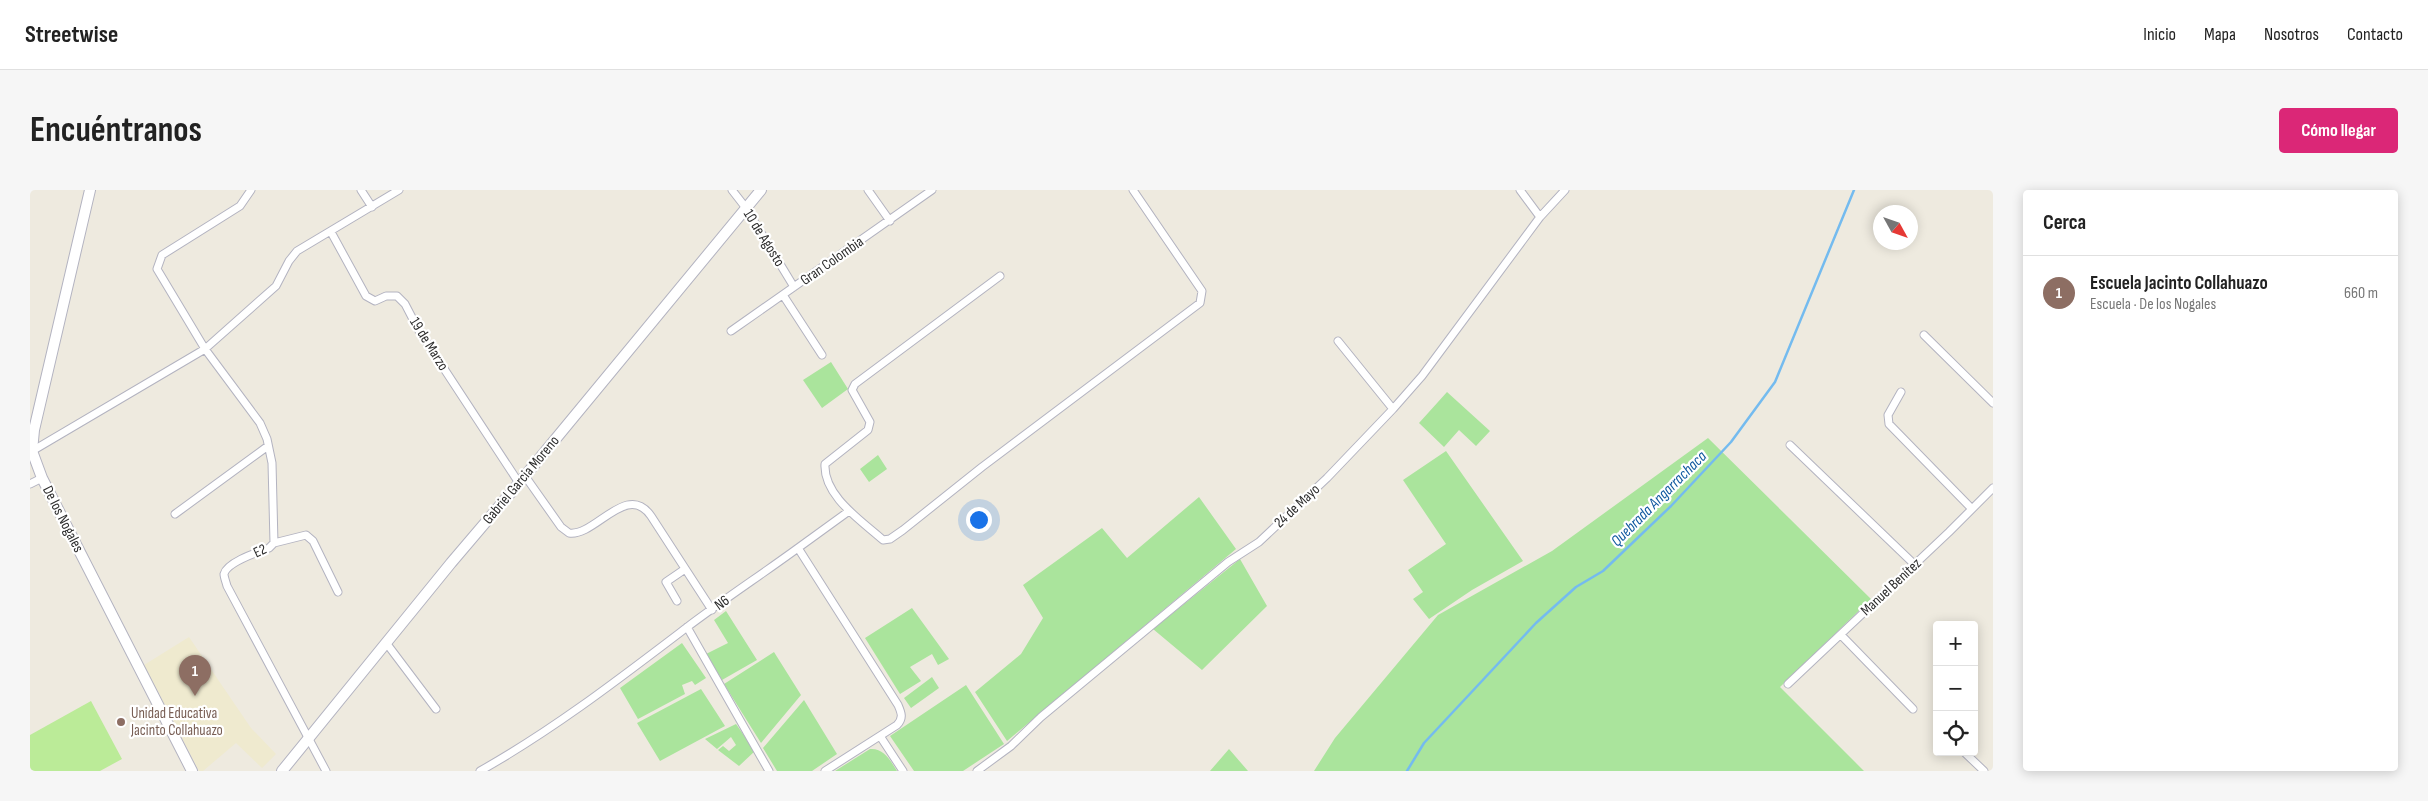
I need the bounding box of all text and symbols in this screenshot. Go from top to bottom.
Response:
text: Streetwise [25,20,118,49]
text: Inicio [2143,24,2176,45]
text: Mapa [2204,24,2236,45]
text: Nosotros [2264,24,2319,45]
text: Contacto [2347,24,2403,45]
button: Cómo llegar [2279,108,2398,153]
text: Encuéntranos [30,109,202,152]
north arrow [1873,205,1918,250]
street label: 10 de Agosto [739,206,789,270]
text: Cerca [2043,210,2086,235]
street label: Gran Colombia [797,232,868,290]
text: Escuela Jacinto Collahuazo [2090,272,2268,295]
text: 1 [2056,284,2062,303]
text: 660 m [2344,284,2378,303]
text: Escuela · De los Nogales [2090,295,2216,314]
street label: 19 de Marzo [405,314,453,374]
street label: Gabriel Garcia Moreno [478,432,564,528]
water label: Quebrada Angarrachaca [1607,447,1711,551]
street label: 24 de Mayo [1270,480,1324,532]
street label: De los Nogales [38,483,88,555]
your location [966,507,992,533]
street label: E2 [250,540,270,562]
street label: Manuel Benítez [1857,554,1926,620]
street label: N6 [711,591,733,615]
map controls [1933,621,1978,756]
button: + [1933,621,1978,666]
pin: 1 [179,655,211,696]
button: − [1933,666,1978,711]
place label: Unidad Educativa Jacinto Collahuazo [130,704,223,740]
button: locate [1933,711,1978,756]
marker: Unidad Educativa Jacinto Collahuazo [115,716,127,728]

